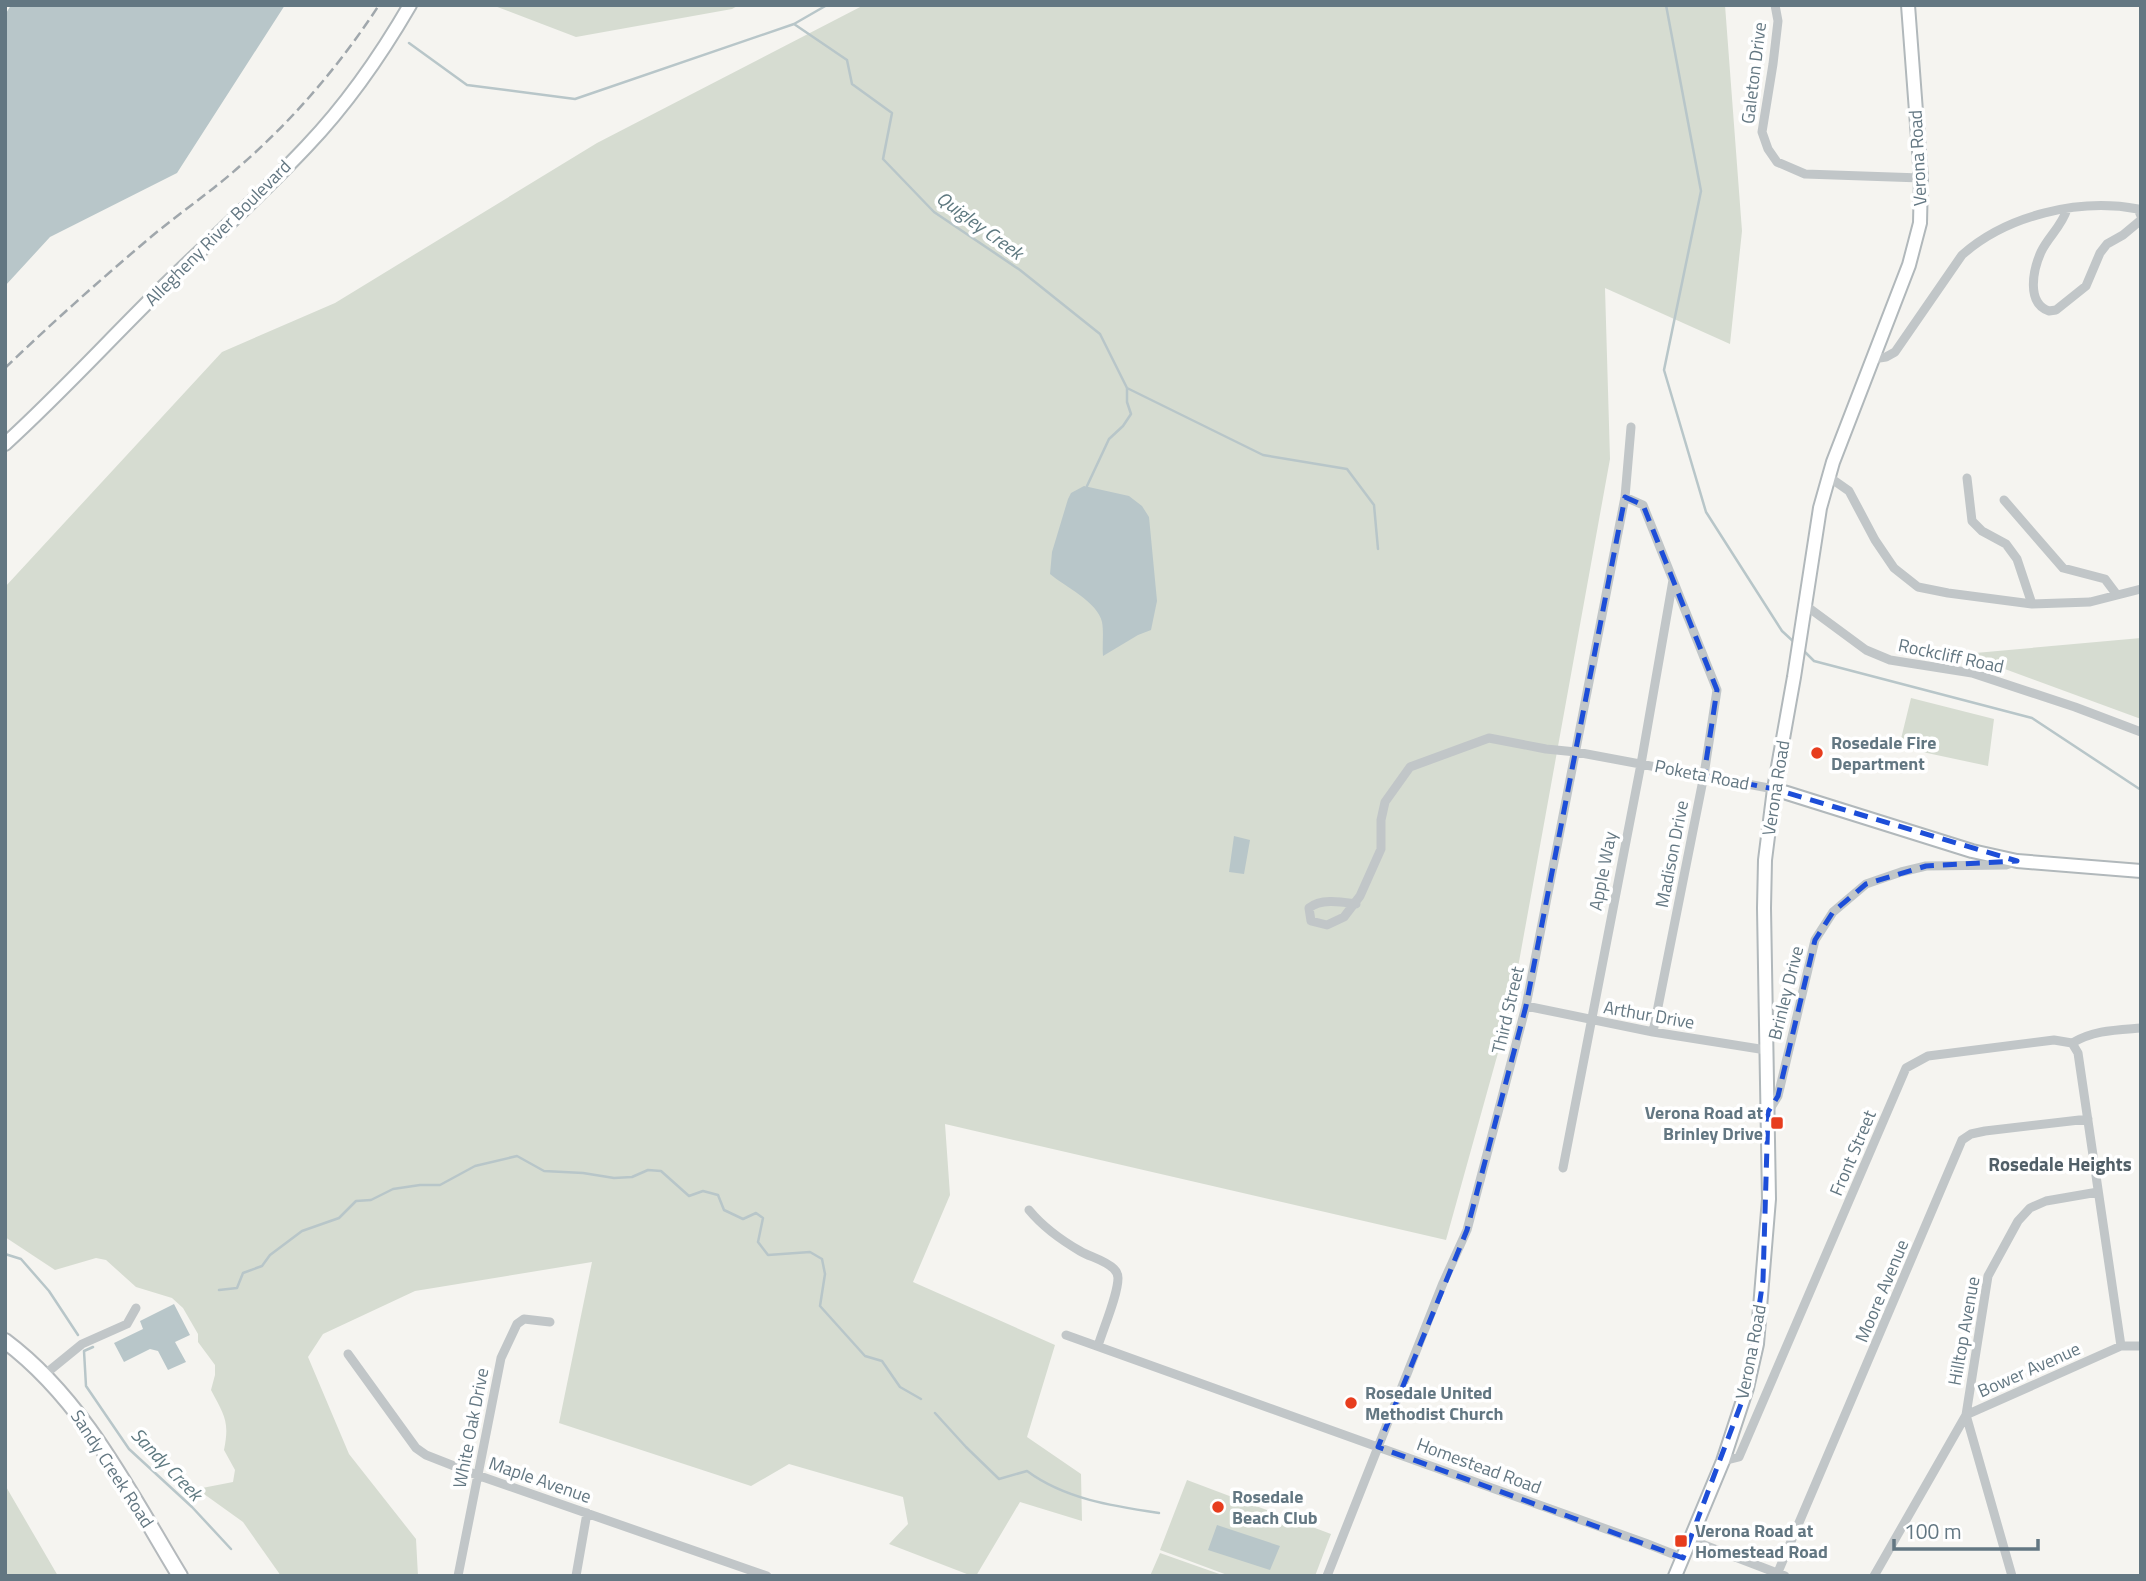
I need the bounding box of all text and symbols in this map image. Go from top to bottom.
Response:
street label: Galeton Drive [1734,21,1773,125]
street label: Verona Road [1902,109,1933,207]
street label: Allegheny River Boulevard [138,153,297,312]
water label: Quigley Creek [931,183,1032,268]
street label: Rockcliff Road [1896,631,2006,680]
place label: Rosedale Fire Department [1831,729,1936,777]
street label: Verona Road [1755,738,1796,838]
marker: Rosedale Fire Department [1809,745,1825,761]
street label: Poketa Road [1653,752,1752,797]
street label: Madison Drive [1648,798,1695,910]
street label: Apple Way [1582,829,1623,913]
street label: Brinley Drive [1761,943,1810,1043]
street label: Third Street [1484,963,1531,1056]
street label: Arthur Drive [1601,993,1697,1036]
place label: Verona Road at Brinley Drive [1645,1099,1763,1147]
street label: Front Street [1822,1105,1883,1200]
marker: Verona Road at Brinley Drive [1769,1115,1785,1131]
district label: Rosedale Heights [1988,1149,2132,1178]
street label: Moore Avenue [1848,1235,1915,1346]
street label: Hilltop Avenue [1941,1274,1986,1387]
street label: Verona Road [1728,1302,1773,1402]
street label: Bower Avenue [1973,1335,2084,1404]
street label: White Oak Drive [446,1366,495,1490]
place label: Rosedale United Methodist Church [1365,1379,1504,1427]
marker: Rosedale United Methodist Church [1343,1395,1359,1411]
street label: Sandy Creek Road [64,1404,161,1533]
water label: Sandy Creek [125,1420,212,1509]
street label: Homestead Road [1413,1430,1545,1501]
street label: Maple Avenue [485,1449,595,1510]
place label: Rosedale Beach Club [1232,1483,1318,1531]
marker: Rosedale Beach Club [1210,1499,1226,1515]
scale bar [1894,1508,2038,1552]
text: 100 m [1904,1515,1961,1547]
place label: Verona Road at Homestead Road [1695,1517,1828,1565]
marker: Verona Road at Homestead Road [1673,1533,1689,1549]

